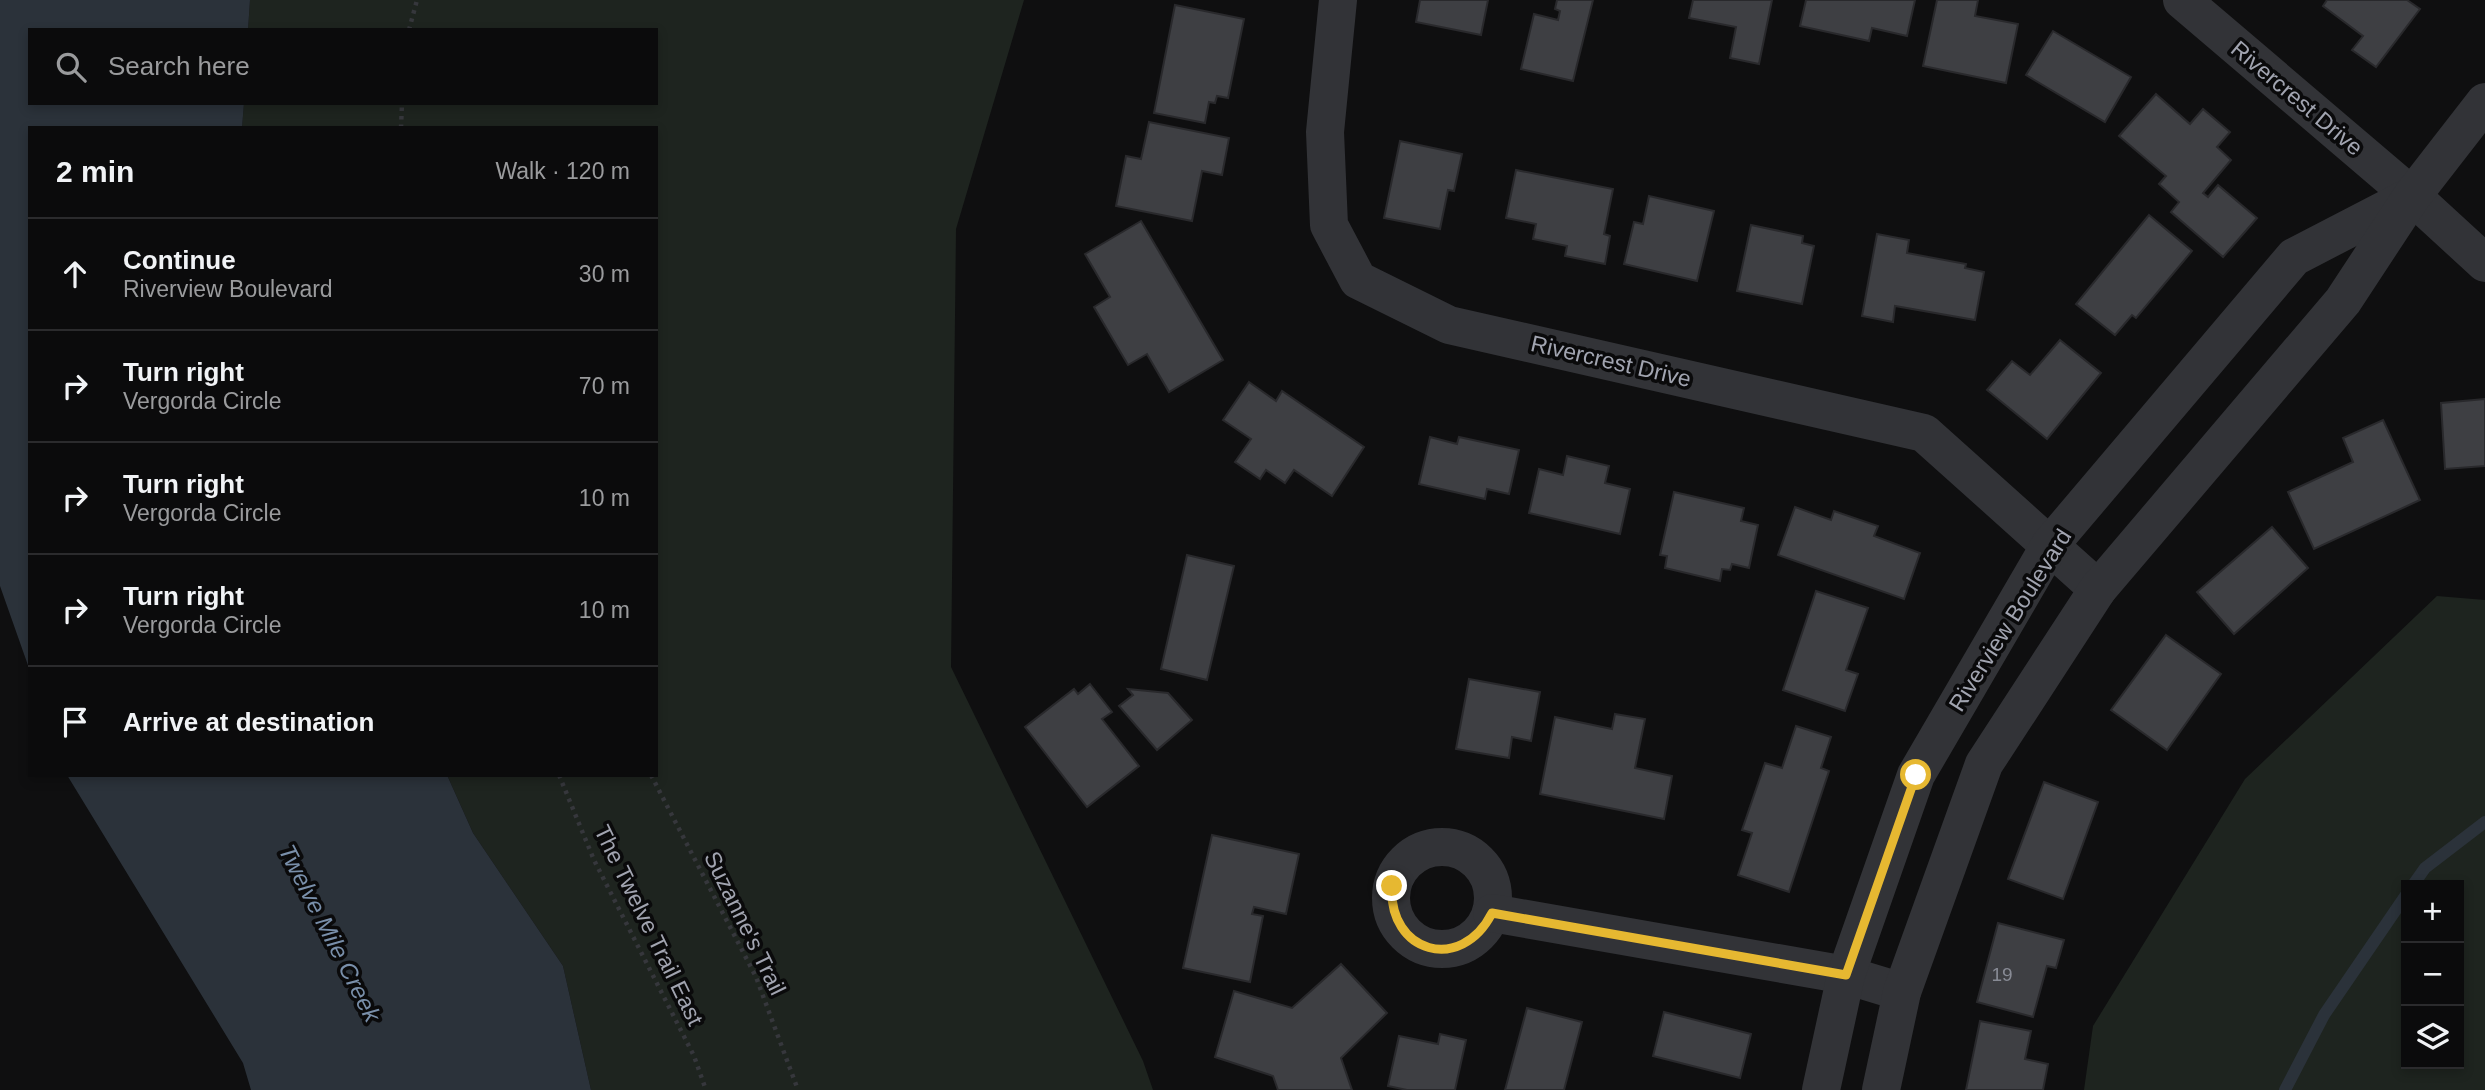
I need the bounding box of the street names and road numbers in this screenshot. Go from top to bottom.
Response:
street label: Rivercrest Drive [2226,35,2368,161]
street label: Rivercrest Drive [1528,330,1694,392]
street label: Riverview Boulevard [1943,524,2077,716]
street label: The Twelve Trail East [589,821,709,1030]
street label: Suzanne's Trail [699,847,791,999]

